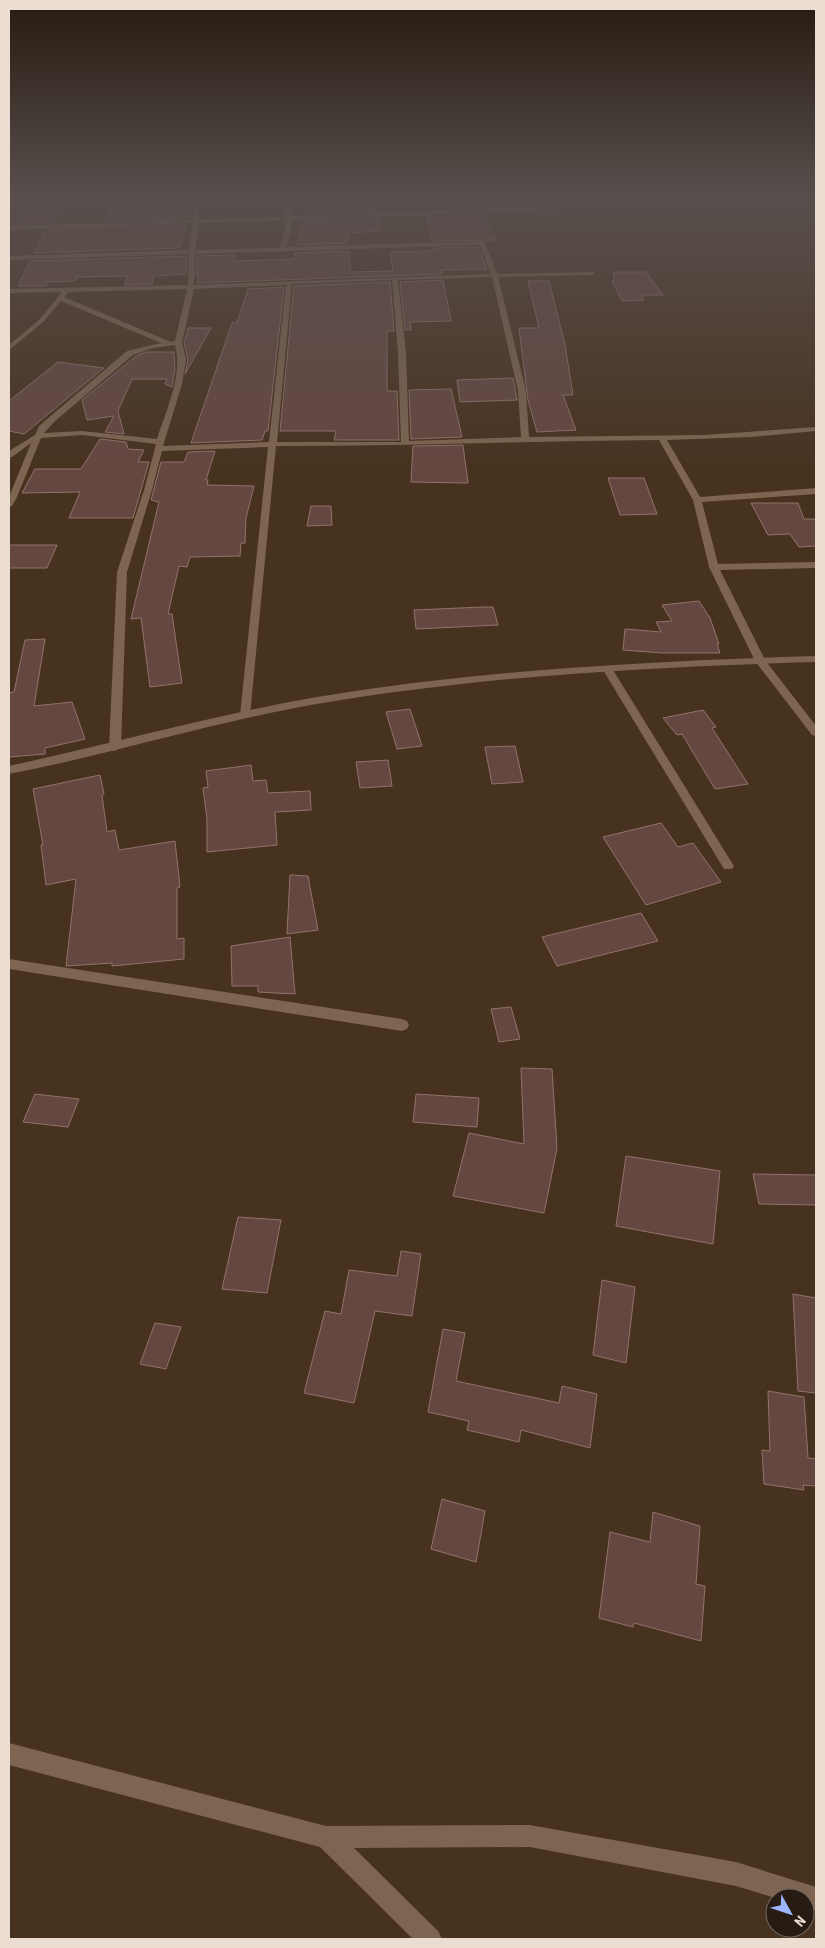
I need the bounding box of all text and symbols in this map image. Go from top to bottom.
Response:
north arrow [765,1888,815,1938]
text: N [791,1913,809,1930]

